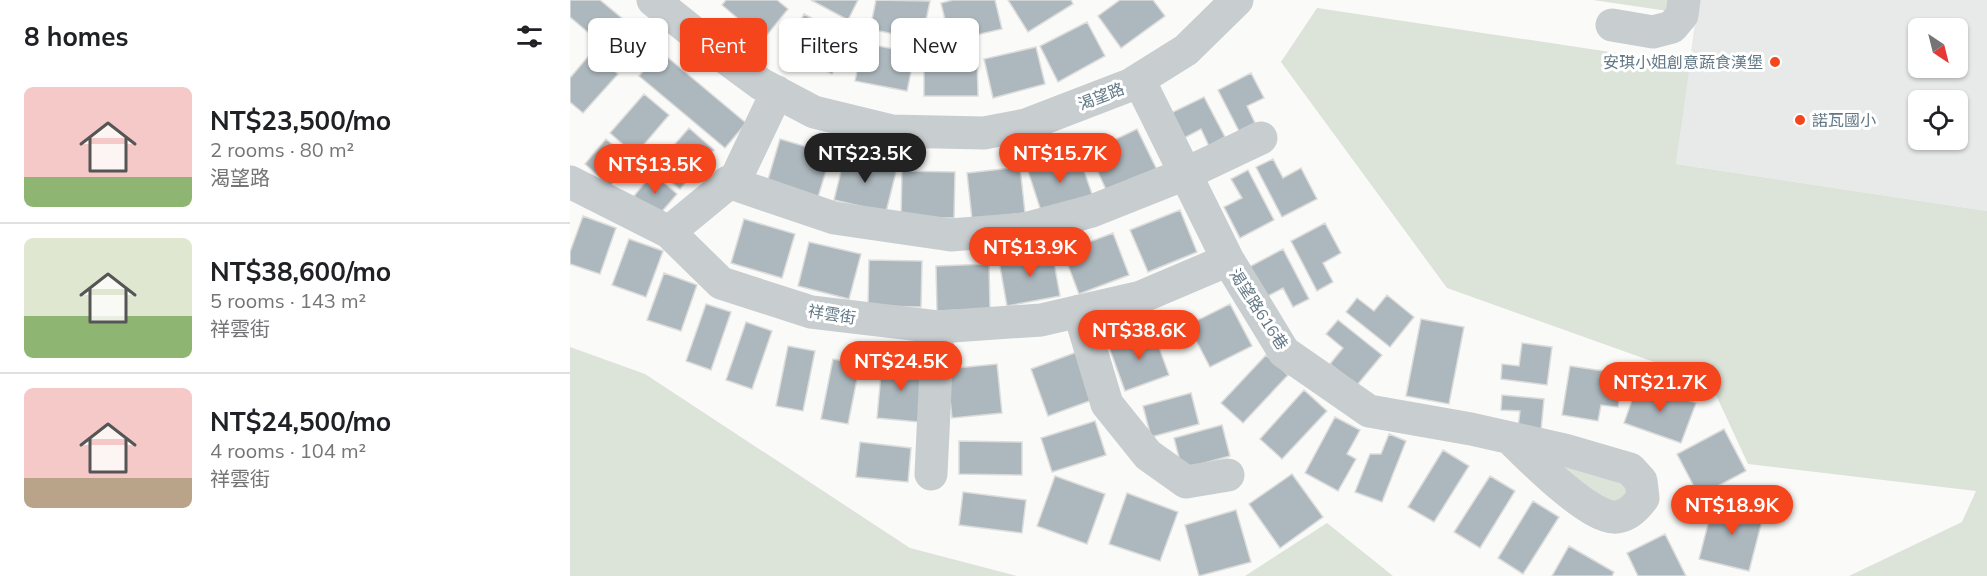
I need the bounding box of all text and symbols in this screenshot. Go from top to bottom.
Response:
chip: Buy [588,18,668,72]
chip: Rent [680,18,767,72]
chip: Filters [779,18,879,72]
chip: New [891,18,979,72]
north arrow [1908,18,1968,78]
map controls [1908,18,1968,150]
text: 8 homes [24,20,128,53]
icon: filters [513,20,546,53]
place label: 安琪小姐創意蔬食漢堡 [1603,52,1763,72]
marker: 安琪小姐創意蔬食漢堡 [1768,55,1782,69]
street label: 渴望路 [1075,78,1127,114]
button: locate [1908,90,1968,150]
text: NT$23,500/mo [210,104,391,137]
place label: 諾瓦國小 [1812,110,1876,130]
icon: home [72,111,144,183]
marker: 諾瓦國小 [1793,113,1807,127]
pin: NT$23.5K [803,133,927,184]
pin: NT$15.7K [998,133,1122,184]
text: 2 rooms · 80 m² [210,137,354,162]
text: NT$23.5K [818,140,912,165]
text: NT$15.7K [1013,140,1107,165]
pin: NT$13.5K [593,144,717,195]
text: NT$13.5K [608,151,702,176]
text: 渴望路 [210,165,270,190]
pin: NT$13.9K [968,227,1092,278]
text: NT$13.9K [983,234,1077,259]
text: NT$38,600/mo [210,255,391,288]
icon: home [72,262,144,334]
street label: 渴望路616巷 [1225,265,1293,353]
text: 5 rooms · 143 m² [210,288,366,313]
street label: 祥雲街 [807,300,857,328]
pin: NT$38.6K [1077,310,1201,361]
text: 祥雲街 [210,316,270,341]
text: NT$38.6K [1092,317,1186,342]
pin: NT$24.5K [839,341,963,392]
text: NT$24.5K [854,348,948,373]
pin: NT$21.7K [1598,362,1722,413]
text: NT$21.7K [1613,369,1707,394]
text: NT$24,500/mo [210,405,391,438]
icon: home [72,412,144,484]
text: 4 rooms · 104 m² [210,438,366,463]
text: 祥雲街 [210,466,270,491]
pin: NT$18.9K [1670,485,1794,536]
text: NT$18.9K [1685,492,1779,517]

